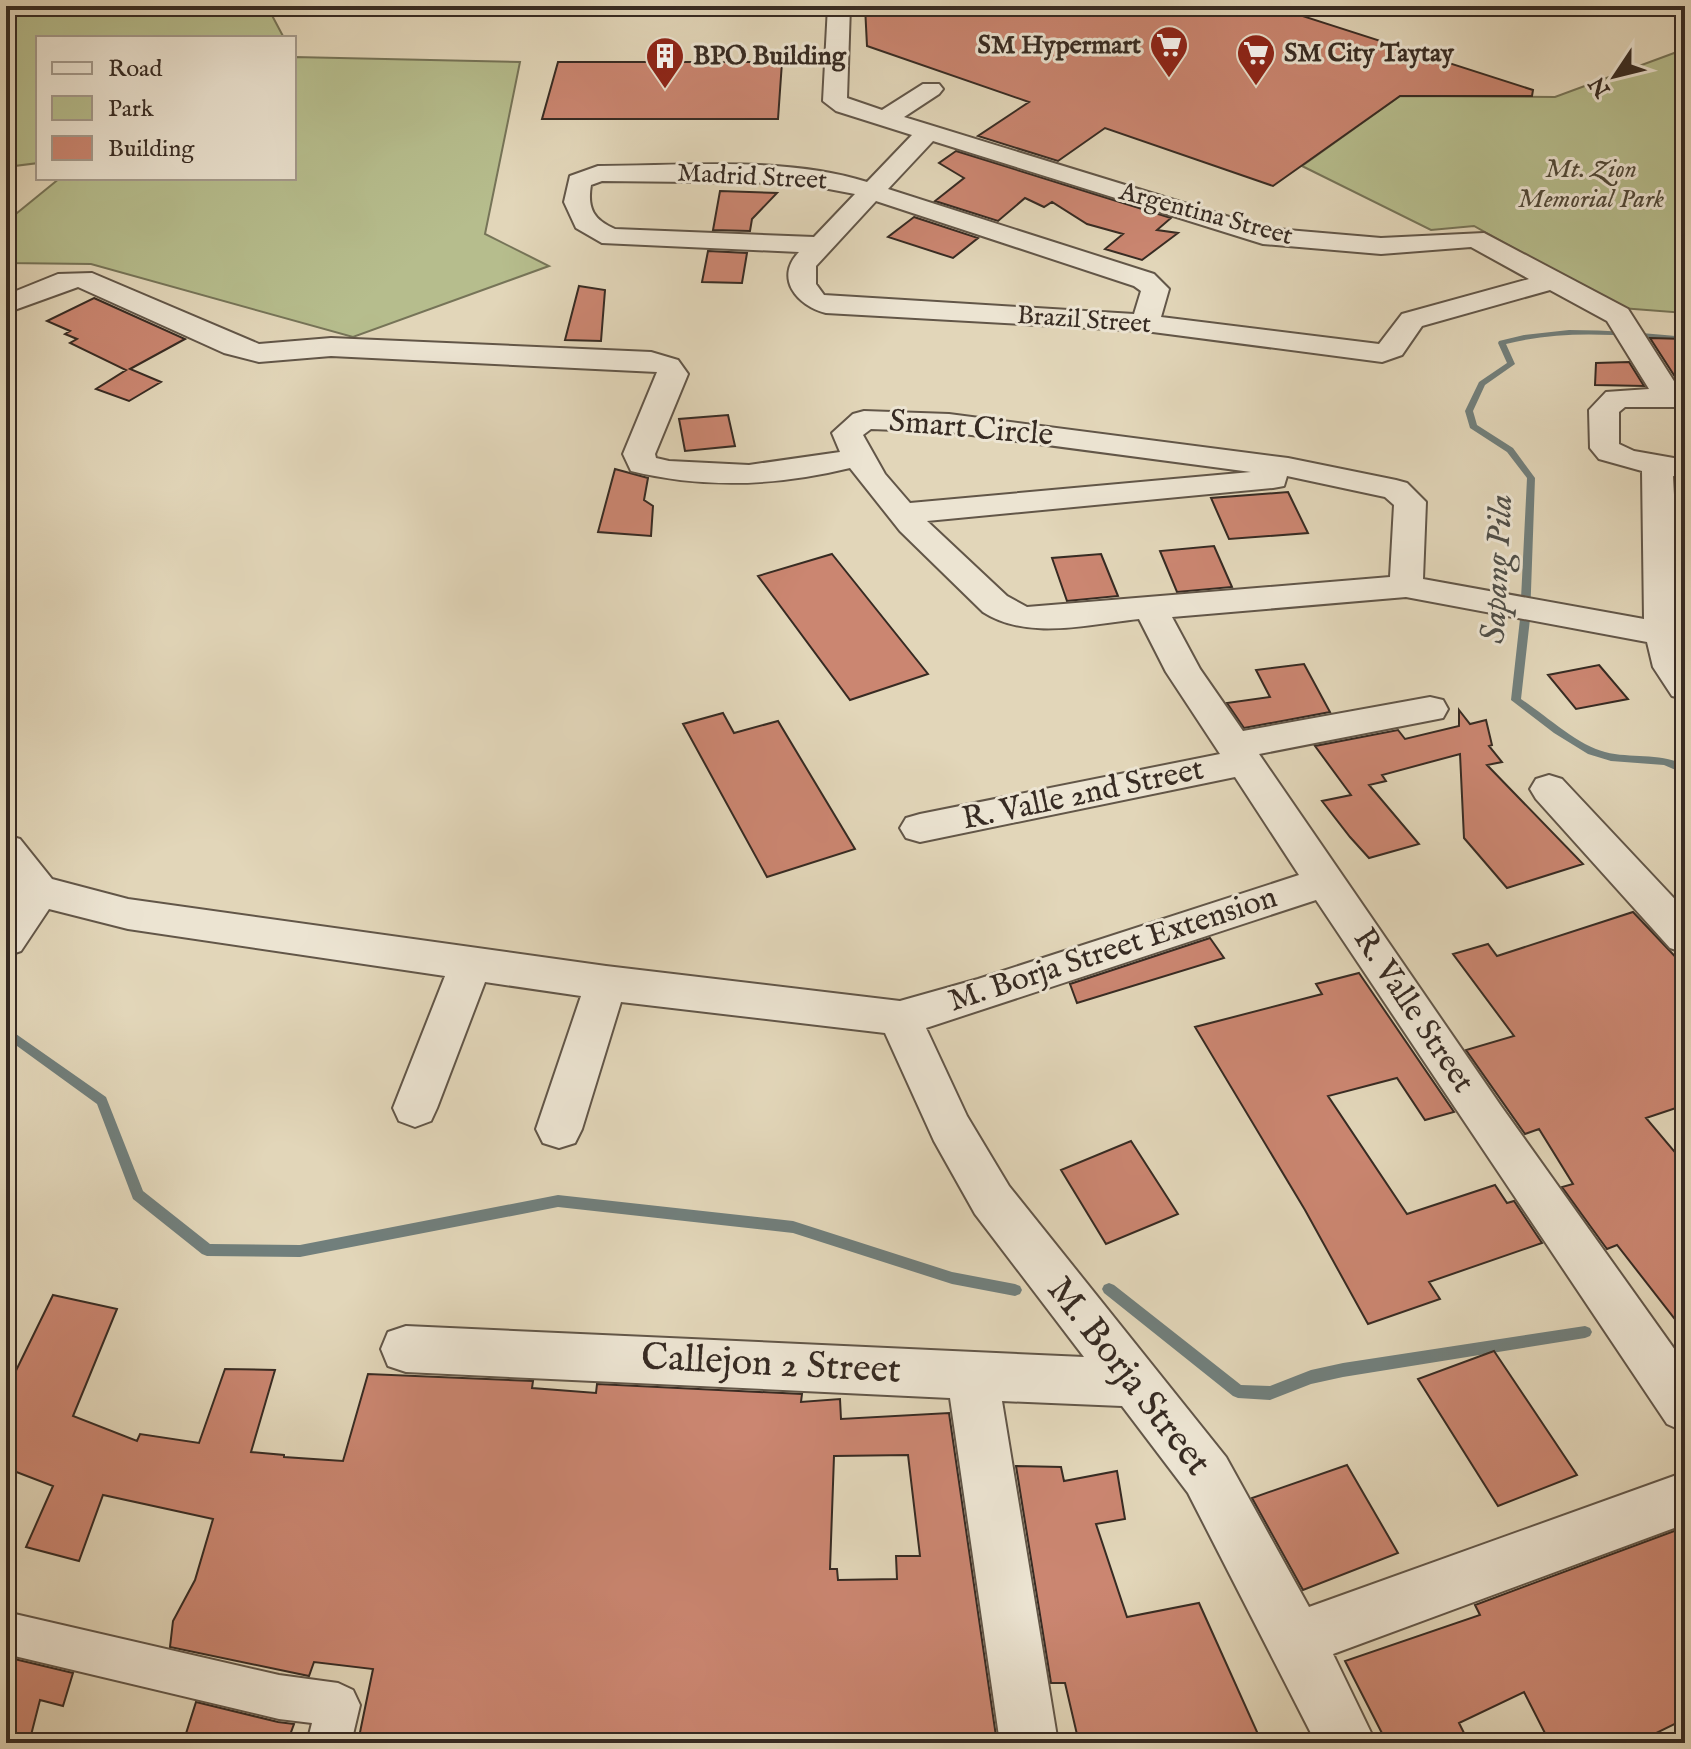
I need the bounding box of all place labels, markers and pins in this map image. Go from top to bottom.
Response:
supermarket icon: SM Hypermart [1148,24,1190,79]
place label: SM Hypermart [978,29,1141,62]
supermarket icon: SM City Taytay [1235,32,1277,87]
building icon: BPO Building [644,35,686,90]
place label: SM City Taytay [1284,37,1455,70]
place label: BPO Building [693,40,847,73]

